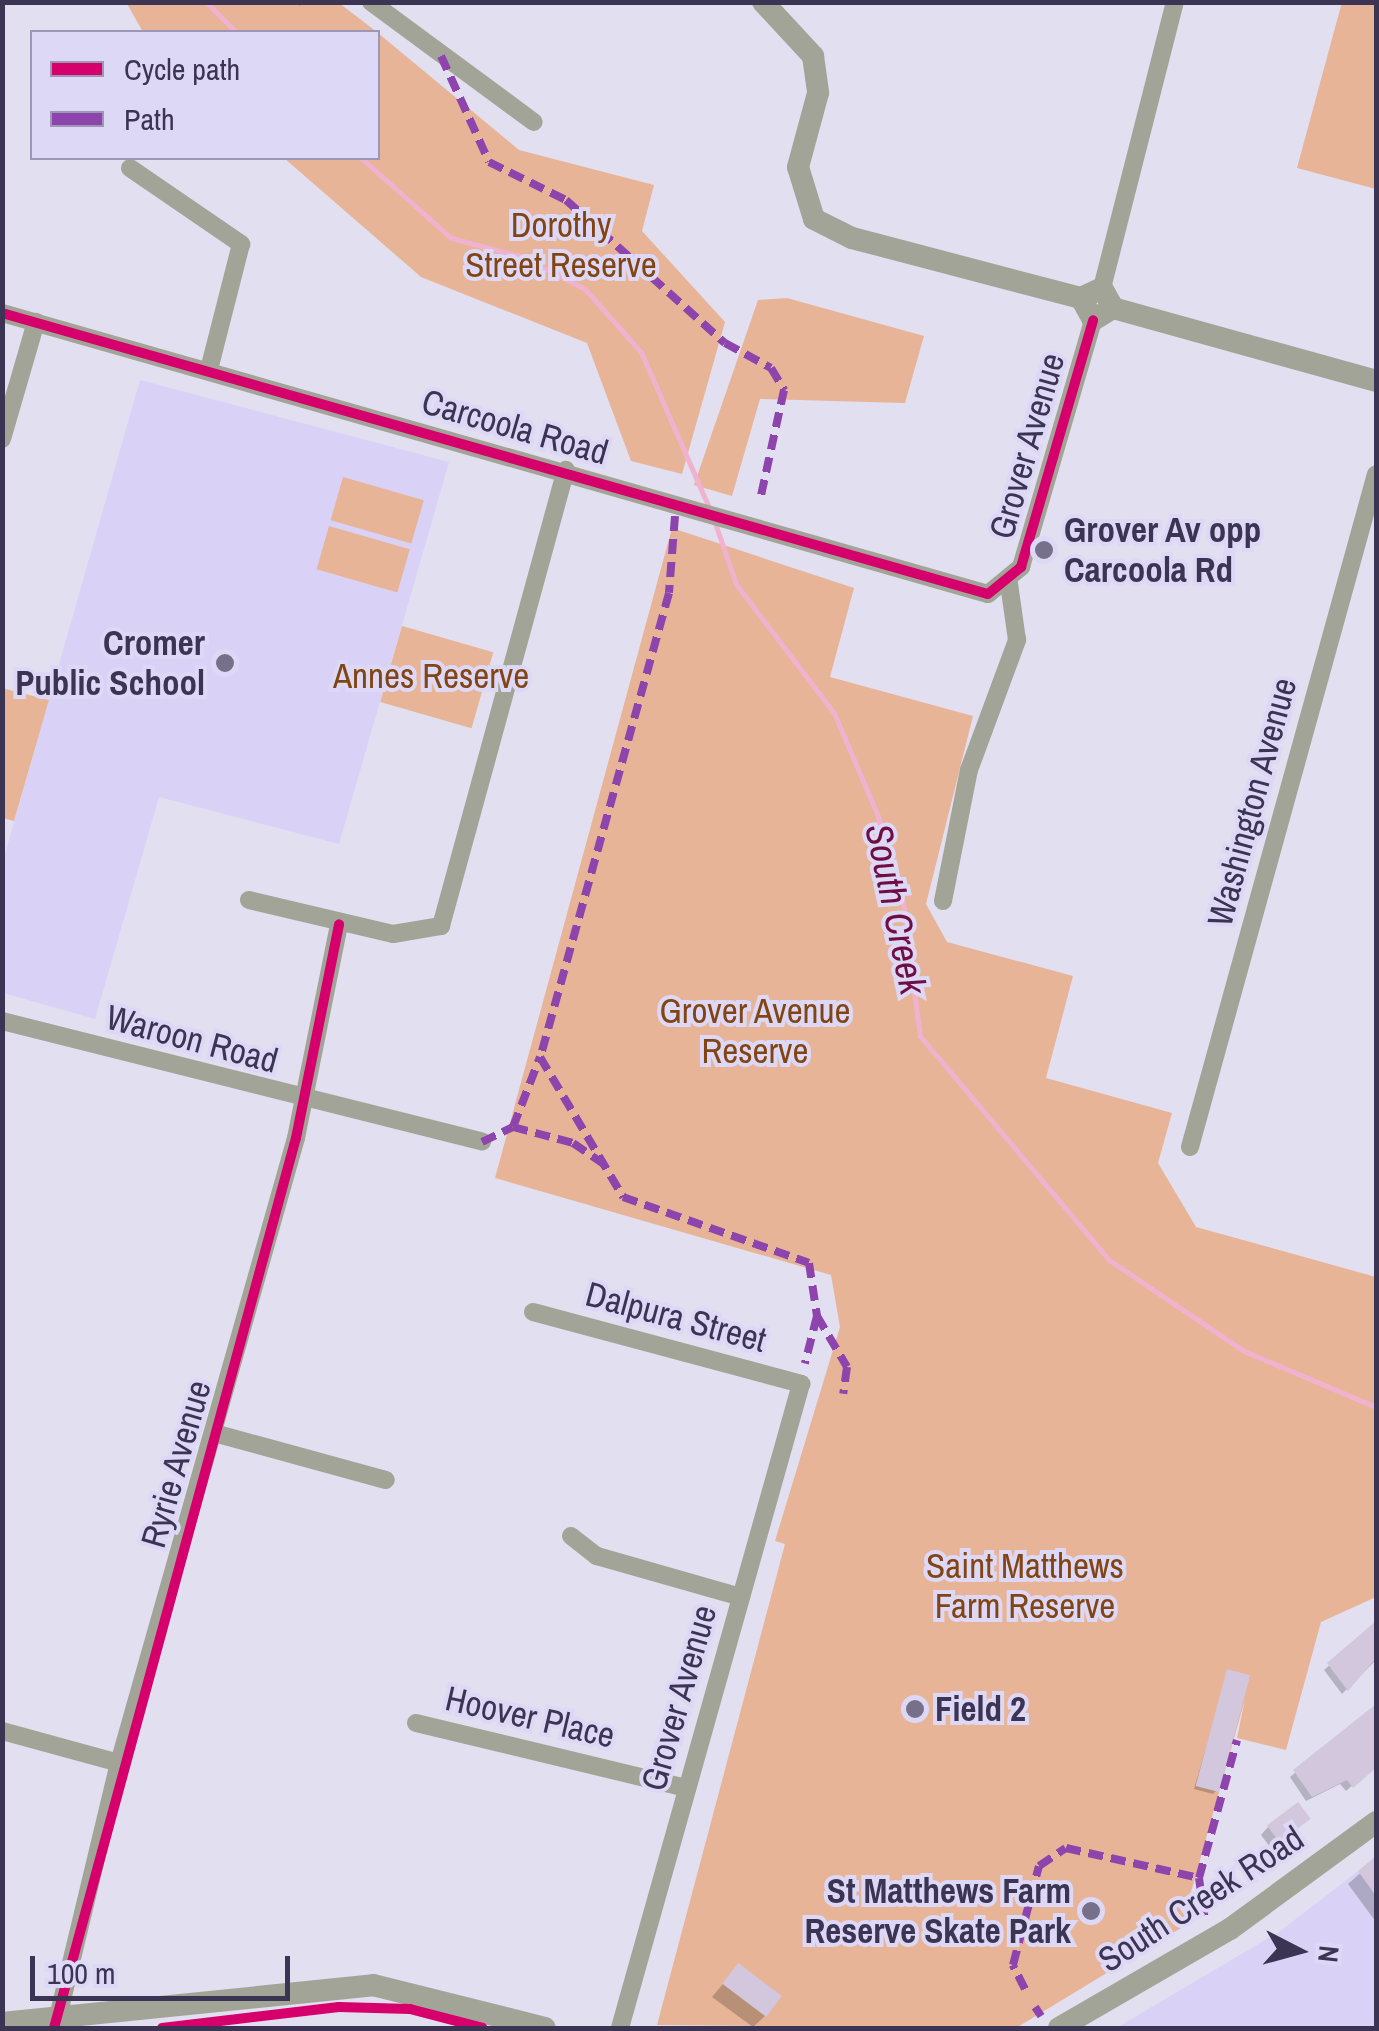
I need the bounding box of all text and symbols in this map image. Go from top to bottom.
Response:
legend [30,30,380,160]
text: Cycle path [124,49,240,89]
text: Path [124,99,175,139]
park label: Dorothy Street Reserve [465,204,657,286]
street label: Grover Avenue [980,348,1074,544]
street label: Carcoola Road [417,380,613,474]
place label: Grover Av opp Carcoola Rd [1064,509,1262,591]
marker: Grover Av opp Carcoola Rd [1033,539,1055,561]
place label: Cromer Public School [15,622,205,704]
marker: Cromer Public School [214,652,236,674]
park label: Annes Reserve [333,655,529,697]
street label: Washington Avenue [1198,672,1306,932]
water label: South Creek [856,820,936,998]
park label: Grover Avenue Reserve [659,990,851,1072]
street label: Waroon Road [102,996,282,1082]
street label: Dalpura Street [581,1273,771,1361]
street label: Ryrie Avenue [132,1375,220,1553]
park label: Saint Matthews Farm Reserve [926,1545,1124,1627]
street label: Grover Avenue [632,1600,726,1796]
street label: Hoover Place [441,1677,619,1757]
place label: Field 2 [935,1688,1026,1730]
marker: Field 2 [904,1698,926,1720]
street label: South Creek Road [1091,1817,1311,1981]
place label: St Matthews Farm Reserve Skate Park [805,1870,1071,1952]
marker: St Matthews Farm Reserve Skate Park [1080,1900,1102,1922]
north arrow [1249,1901,1349,2001]
scale bar [35,1936,295,1998]
text: N [1309,1944,1349,1964]
text: 100 m [47,1953,115,1993]

